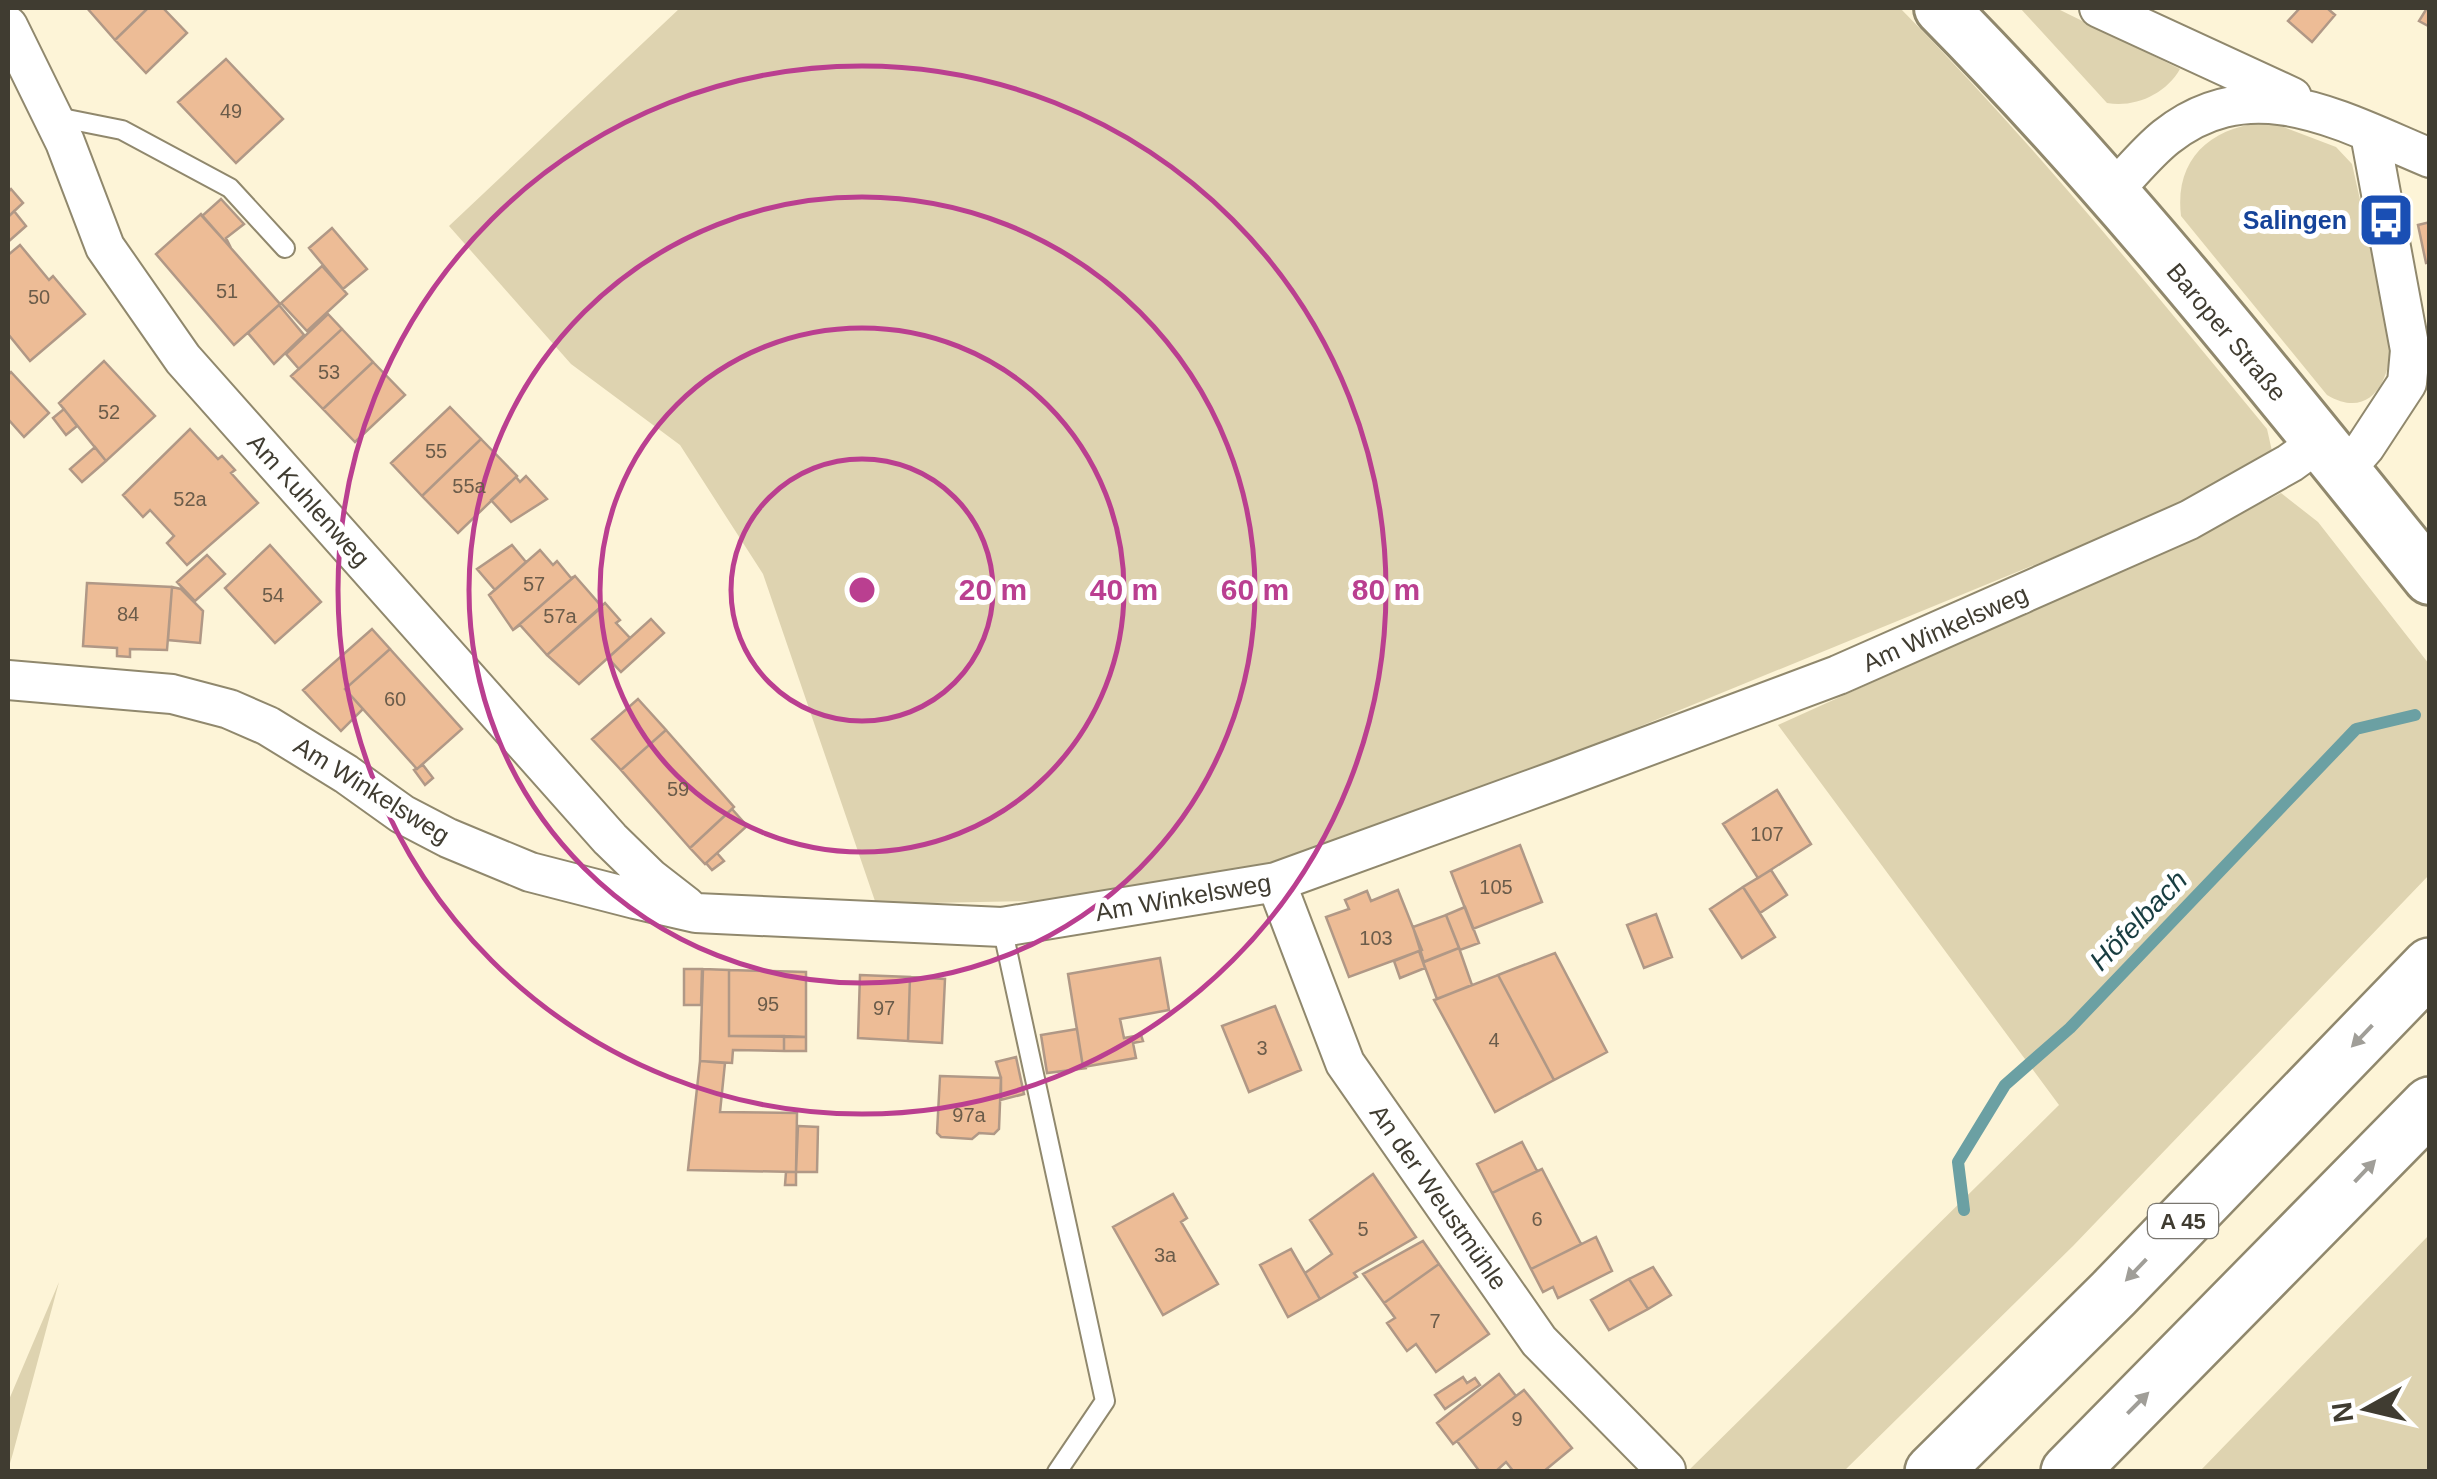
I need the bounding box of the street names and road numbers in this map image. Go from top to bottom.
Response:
street label: Baroper Straße [2161,258,2293,406]
street label: Am Kuhlenweg [242,428,376,572]
street label: Am Winkelsweg [1858,579,2032,677]
street label: Am Winkelsweg [289,731,455,849]
street label: Am Winkelsweg [1093,868,1273,926]
street label: An der Weustmühle [1365,1099,1513,1295]
road number: A 45 [2148,1204,2218,1238]

